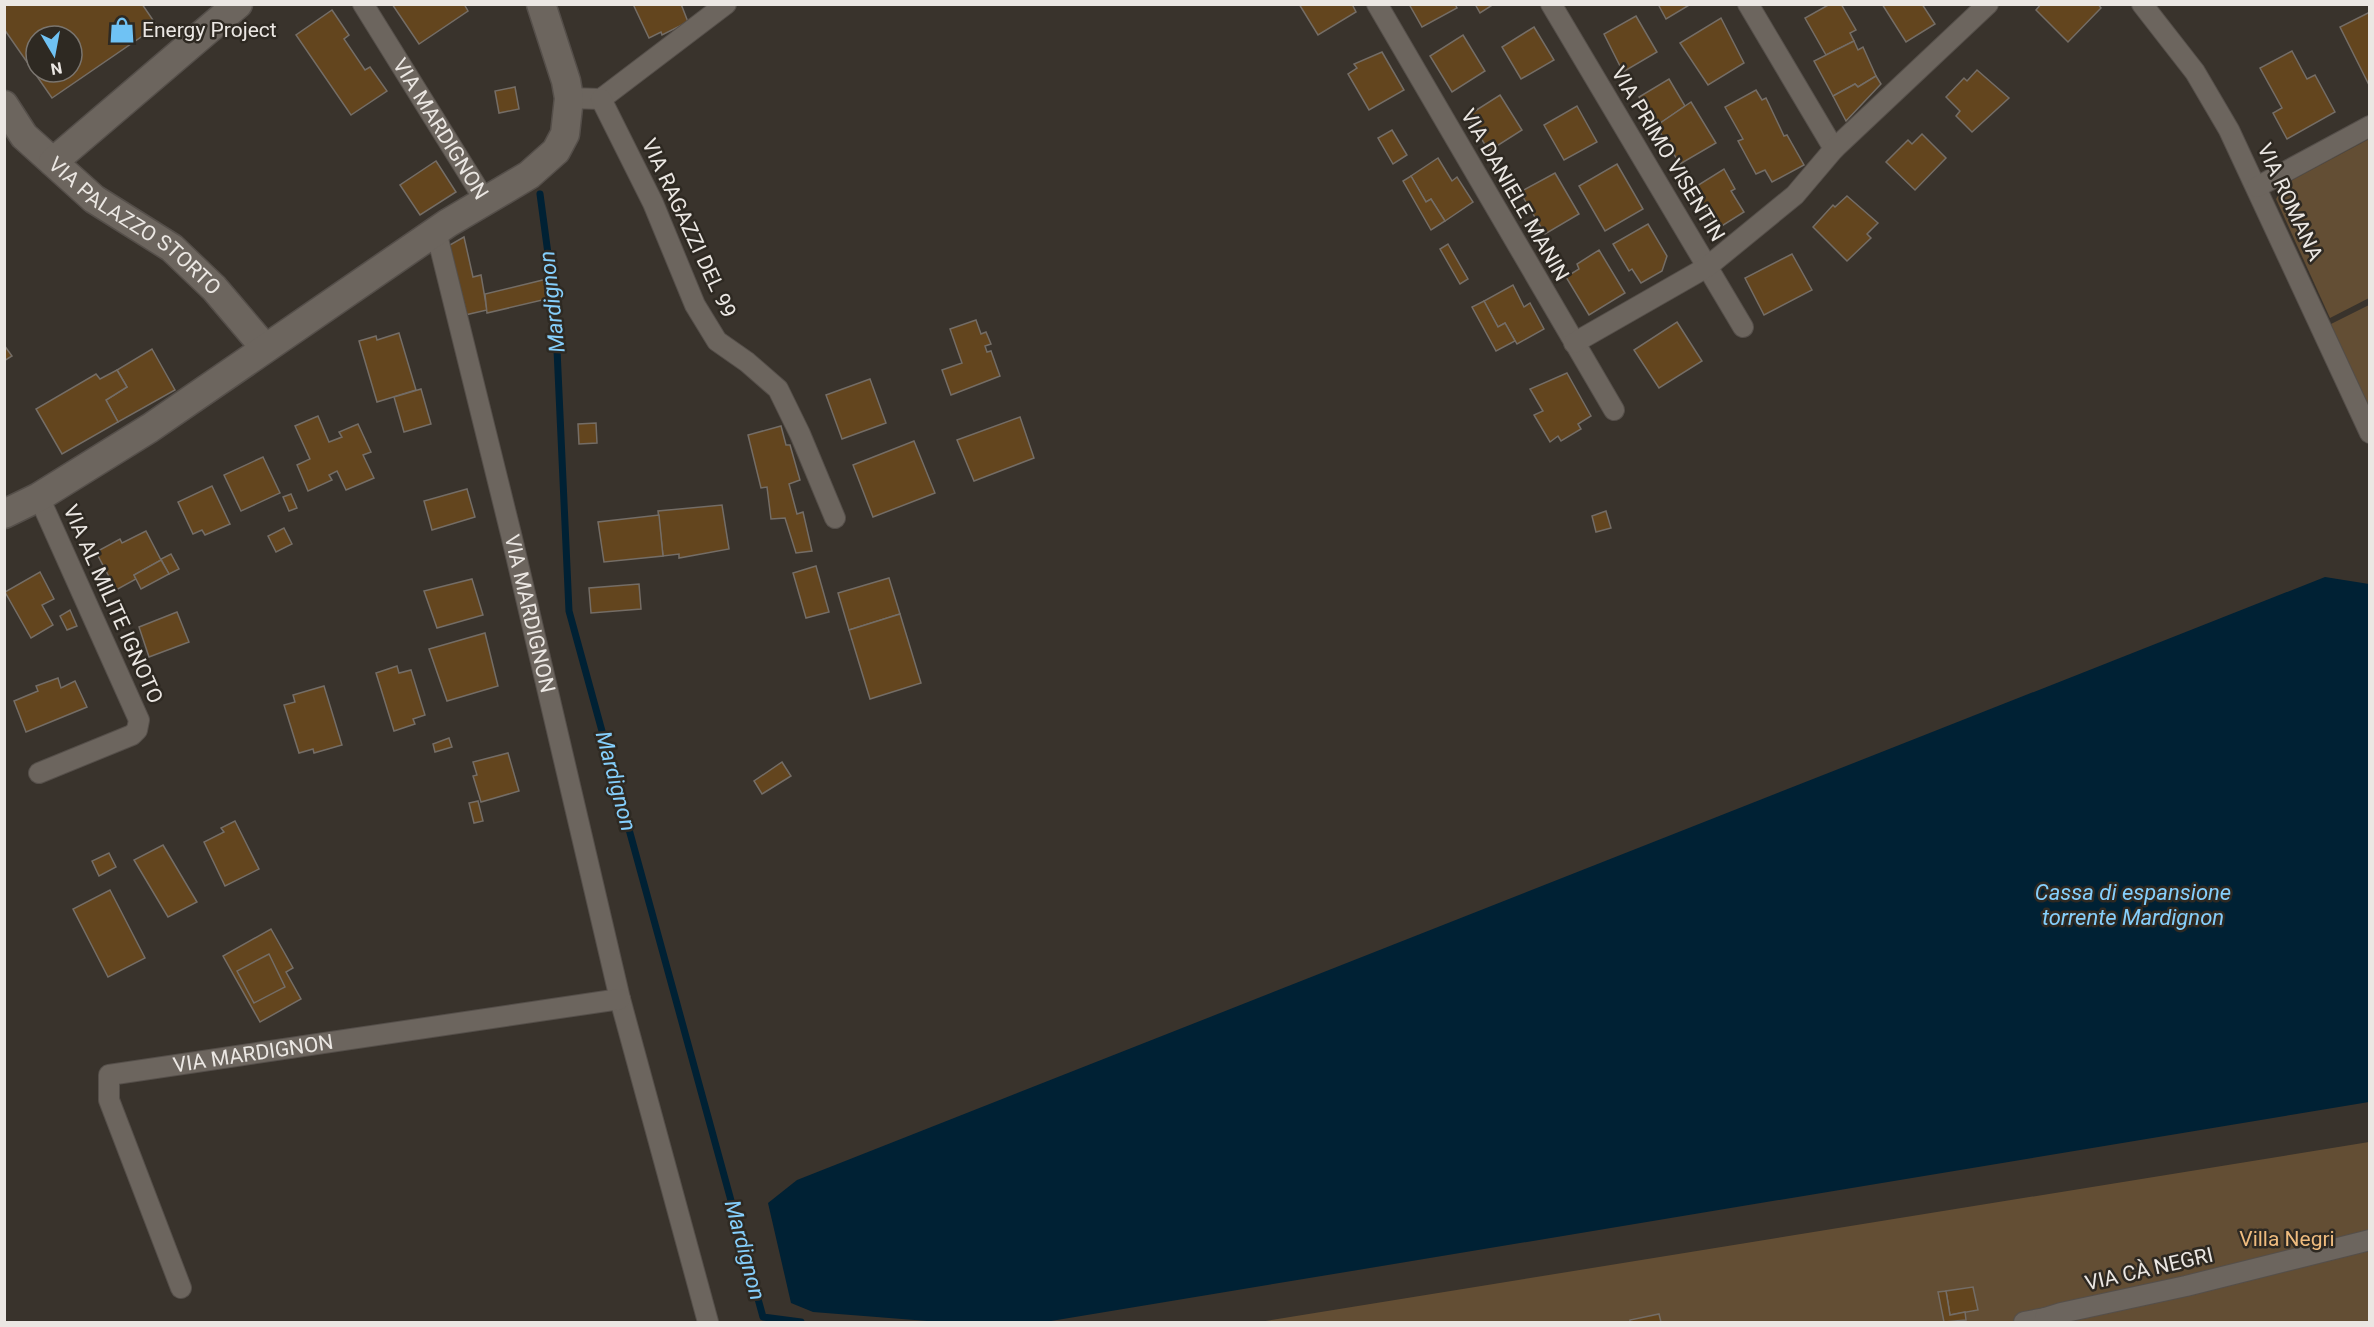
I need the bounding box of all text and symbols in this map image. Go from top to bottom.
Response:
shop icon: Energy Project [107,15,137,45]
place label: Energy Project [142,18,277,42]
north arrow [24,24,84,84]
street label: VIA MARDIGNON [388,54,493,204]
text: N [49,58,64,79]
street label: VIA PRIMO VISENTIN [1606,62,1730,246]
street label: VIA DANIELE MANIN [1456,105,1574,285]
street label: VIA RAGAZZI DEL 99 [637,135,741,321]
street label: VIA ROMANA [2252,140,2328,265]
street label: VIA PALAZZO STORTO [44,152,226,300]
water label: Mardignon [534,250,570,354]
street label: VIA AL MILITE IGNOTO [58,501,168,707]
street label: VIA MARDIGNON [500,532,560,695]
water label: Mardignon [591,728,641,834]
water label: Cassa di espansione torrente Mardignon [2035,880,2231,930]
street label: VIA MARDIGNON [171,1030,335,1077]
water label: Mardignon [720,1197,770,1303]
park label: Villa Negri [2239,1227,2335,1251]
street label: VIA CÀ NEGRI [2083,1243,2215,1295]

